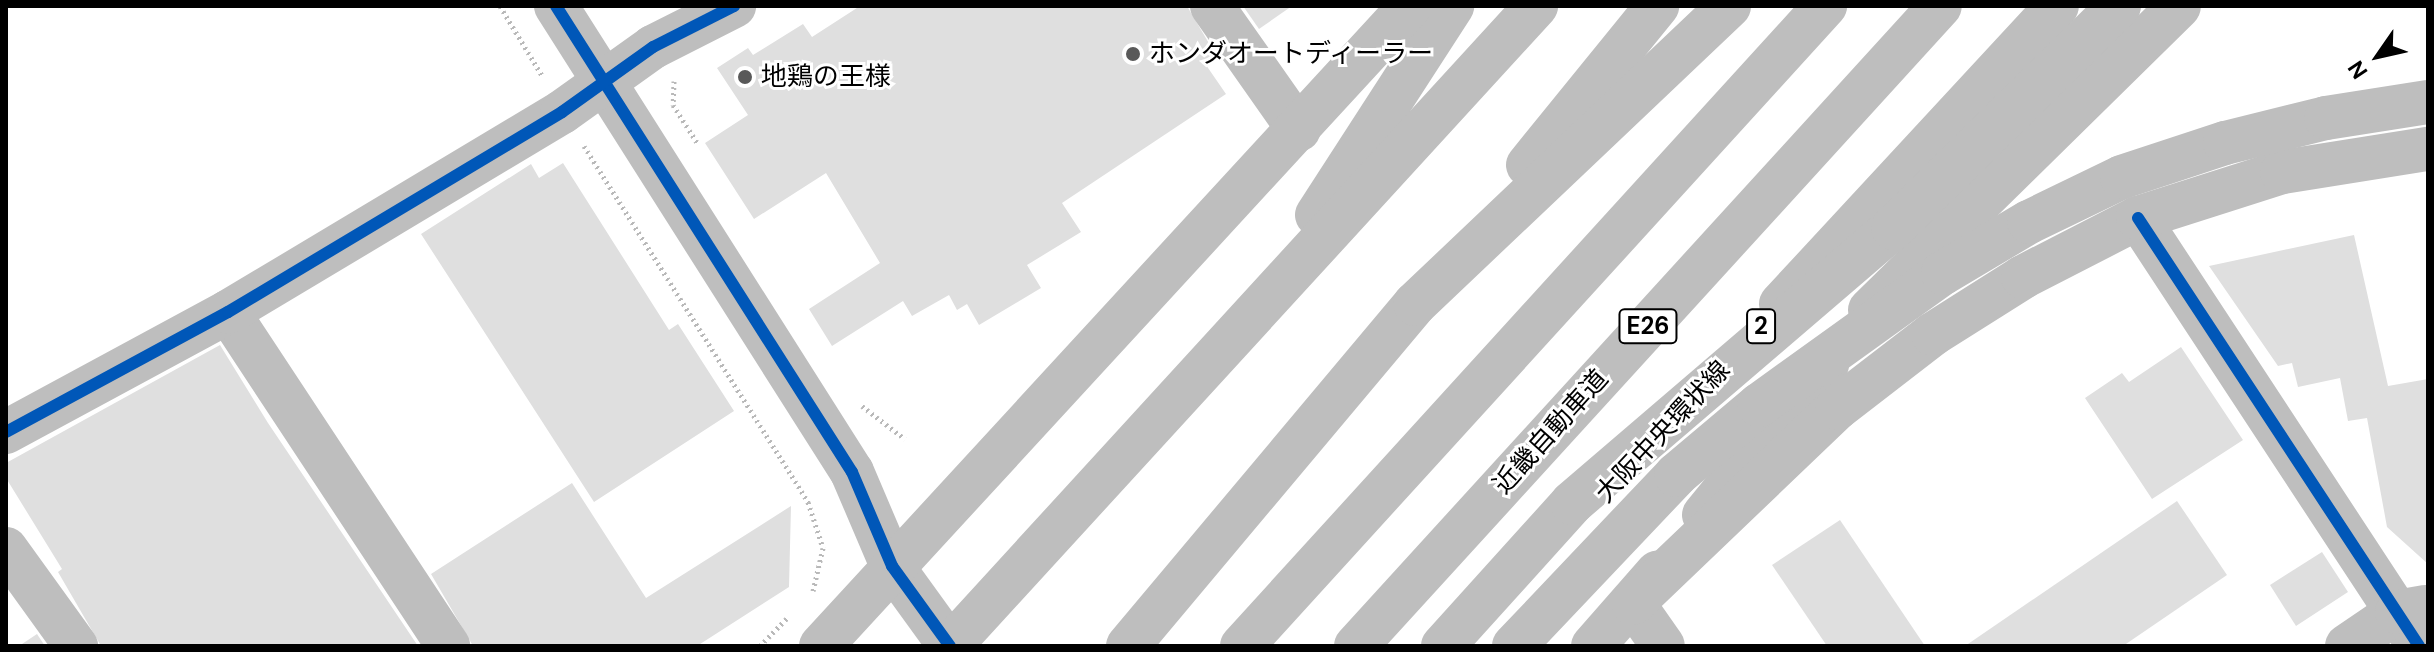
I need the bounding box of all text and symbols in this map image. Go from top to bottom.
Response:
north arrow [2338,16,2418,96]
place label: ホンダオートディーラー [1149,38,1435,70]
marker: ホンダオートディーラー [1124,45,1142,63]
text: N [2341,55,2374,84]
place label: 地鶏の王様 [761,61,891,93]
marker: 地鶏の王様 [736,68,754,86]
road number: E26 [1618,306,1678,346]
road number: 2 [1745,306,1777,346]
street label: 大阪中央環状線 [1590,355,1736,509]
street label: 近畿自動車道 [1487,364,1615,500]

